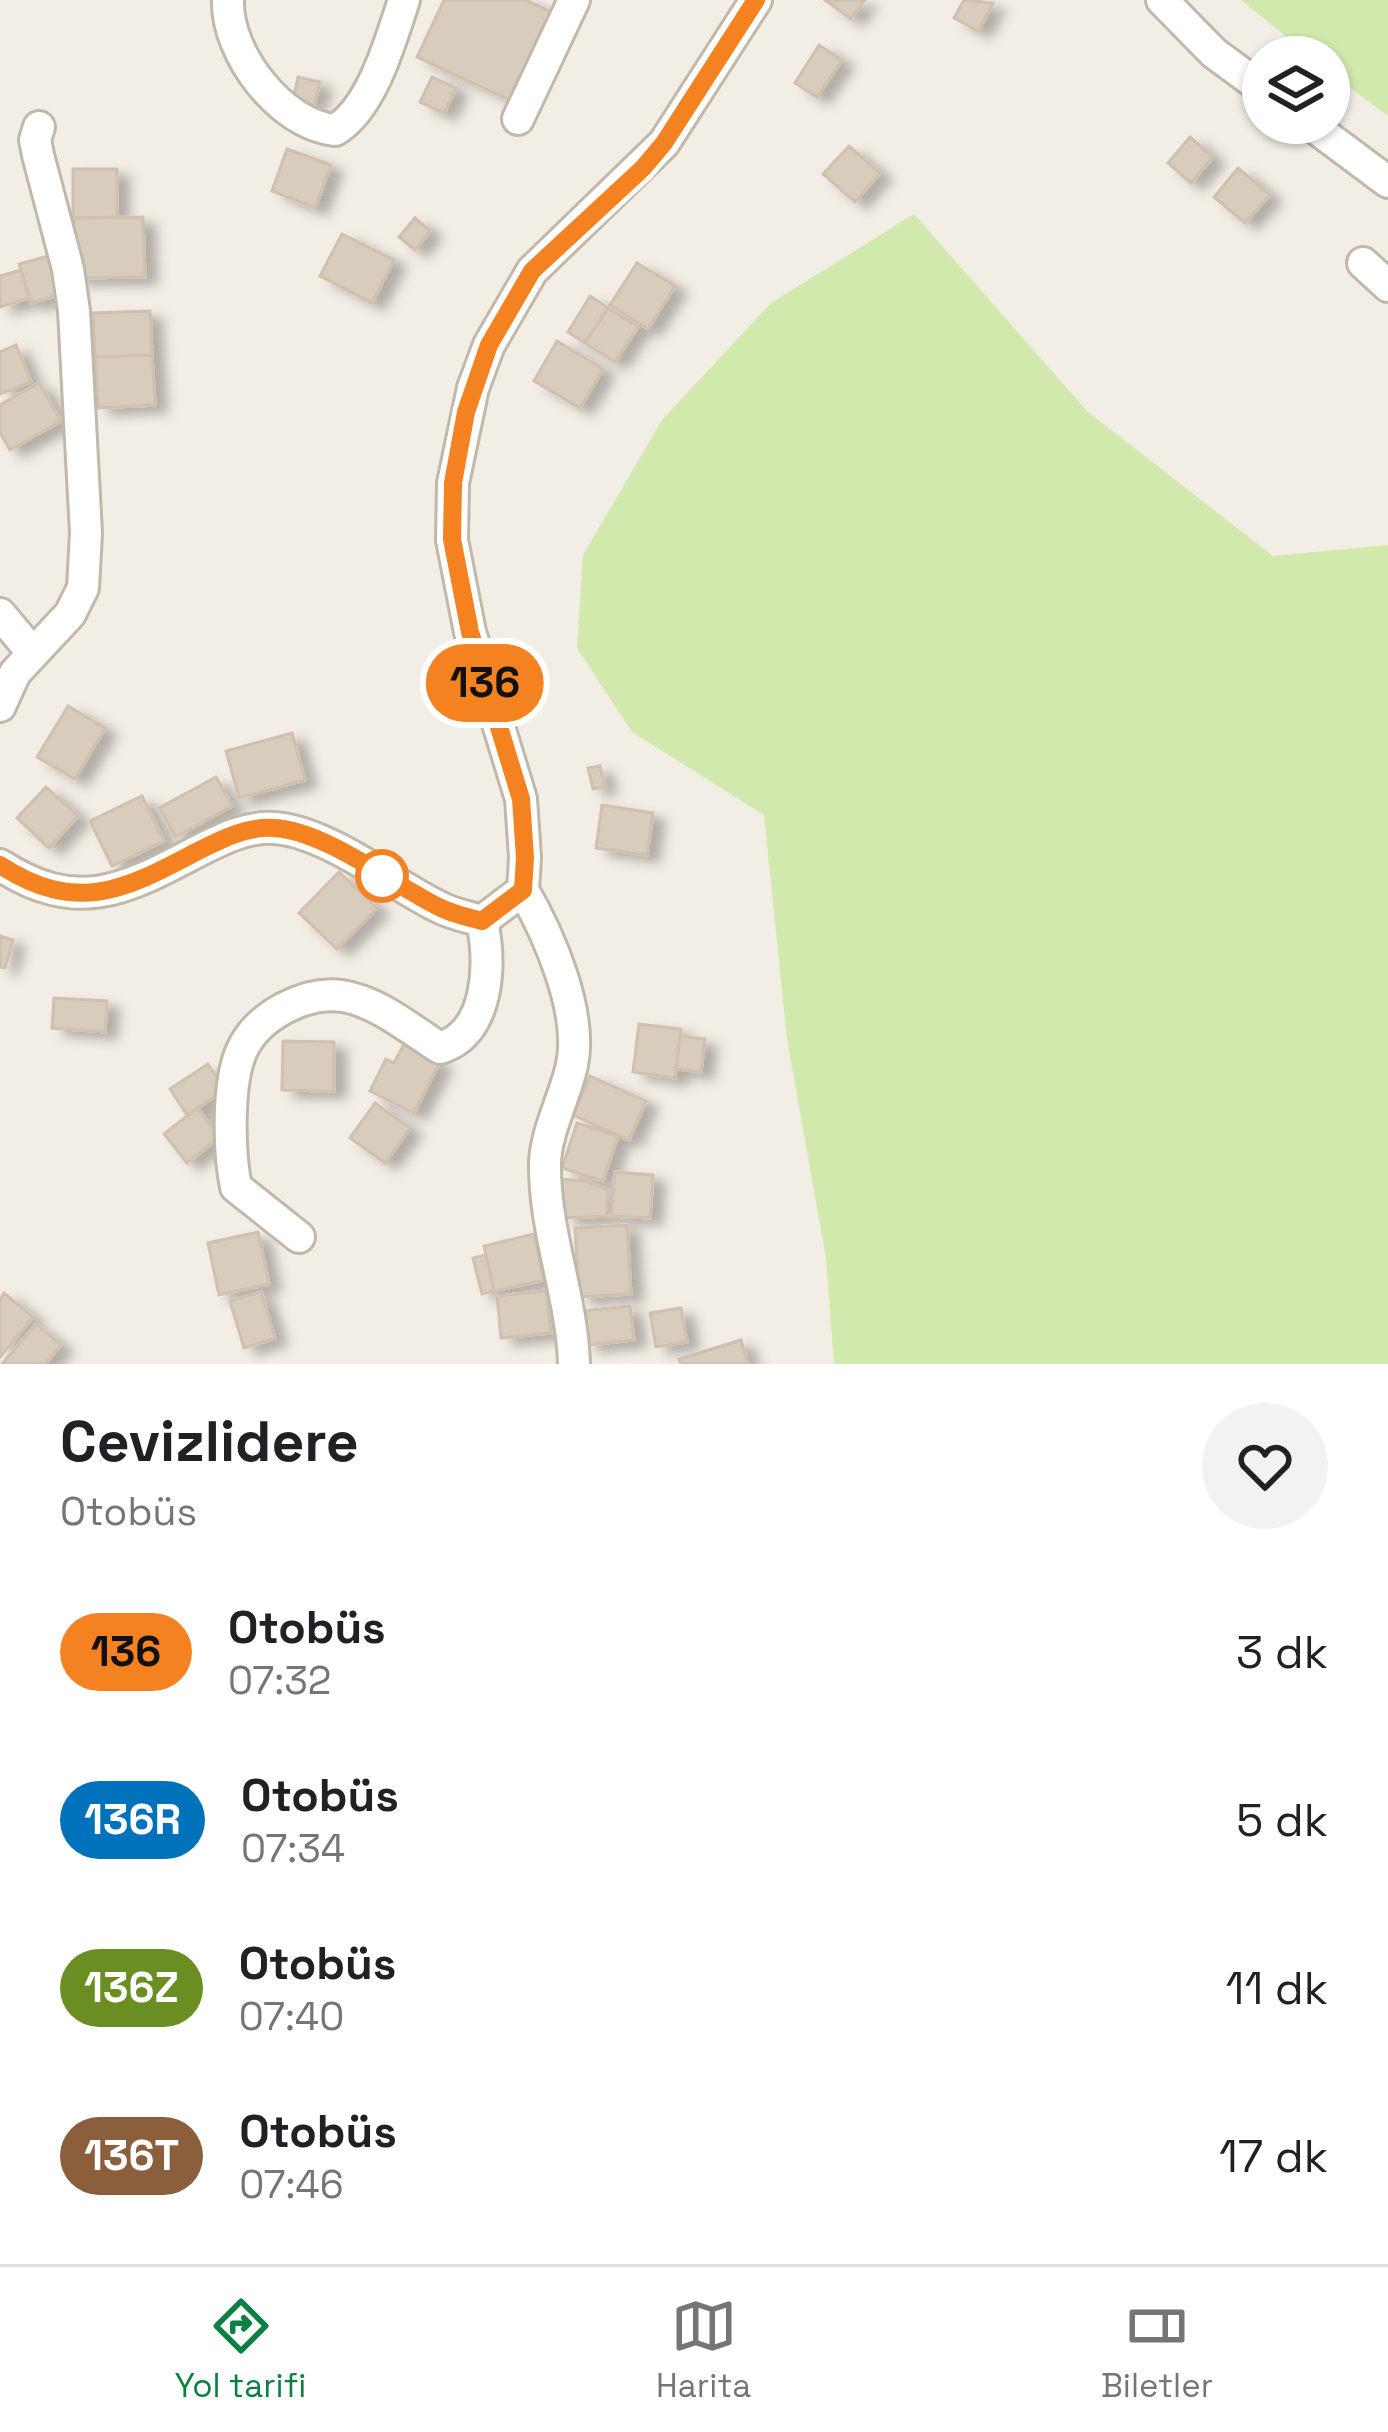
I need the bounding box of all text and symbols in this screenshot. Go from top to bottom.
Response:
map controls [1242,36,1350,144]
button: layers [1242,36,1350,144]
line badge: 136 [416,644,554,722]
text: 136 [450,656,520,709]
unlabelled marker [357,851,407,901]
button: heart [1202,1403,1328,1529]
text: Cevizlidere [60,1405,359,1478]
text: Otobüs [60,1487,197,1536]
text: Otobüs [228,1599,386,1656]
text: 3 dk [1236,1624,1328,1681]
text: 136 [91,1625,161,1678]
text: 07:32 [228,1656,331,1705]
text: Otobüs [241,1767,399,1824]
text: 5 dk [1236,1792,1328,1849]
text: 136R [84,1793,181,1846]
text: 07:34 [241,1824,345,1873]
text: Otobüs [239,1935,396,1992]
text: 11 dk [1226,1960,1328,2017]
text: 136Z [84,1961,179,2014]
text: 07:40 [239,1992,344,2041]
text: Otobüs [239,2103,397,2160]
text: 17 dk [1219,2128,1328,2185]
text: 136T [84,2129,179,2182]
text: 07:46 [239,2160,344,2209]
tab: Yol tarifi [175,2293,306,2407]
tab: Harita [656,2293,751,2407]
tab: Biletler [1101,2293,1213,2407]

